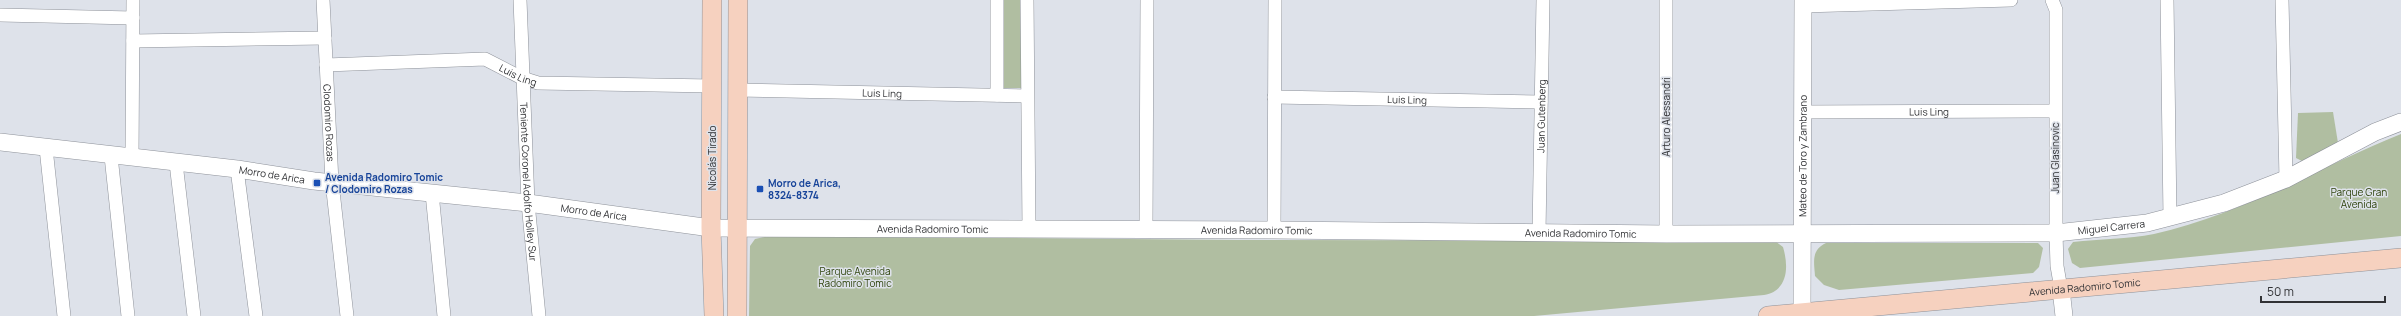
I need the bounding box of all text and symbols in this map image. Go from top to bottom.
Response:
street label: Luis Ling [497,60,539,89]
street label: Arturo Alessandri [1659,77,1673,157]
street label: Juan Gutenberg [1533,79,1549,153]
street label: Clodomiro Rozas [320,84,338,162]
street label: Luis Ling [862,86,902,100]
street label: Luis Ling [1387,92,1427,107]
street label: Mateo de Toro y Zambrano [1795,95,1810,217]
street label: Teniente Coronel Adolfo Holley Sur [517,102,541,262]
street label: Luis Ling [1909,104,1949,119]
street label: Juan Glasinovic [2048,122,2062,194]
street label: Nicolás Tirado [705,126,719,190]
street label: Morro de Arica [238,162,306,187]
place label: Avenida Radomiro Tomic / Clodomiro Rozas [325,170,443,196]
place label: Morro de Arica, 8324-8374 [768,176,841,202]
marker: Avenida Radomiro Tomic / Clodomiro Rozas [312,178,322,188]
marker: Morro de Arica, 8324-8374 [755,184,765,194]
park label: Parque Gran Avenida [2331,185,2387,211]
street label: Morro de Arica [560,201,628,223]
street label: Miguel Carrera [2077,216,2146,238]
street label: Avenida Radomiro Tomic [877,222,989,236]
street label: Avenida Radomiro Tomic [1201,223,1313,237]
street label: Avenida Radomiro Tomic [1525,226,1637,241]
park label: Parque Avenida Radomiro Tomic [818,264,892,290]
street label: Avenida Radomiro Tomic [2028,275,2141,299]
scale bar [2261,278,2385,304]
text: 50 m [2267,283,2294,300]

